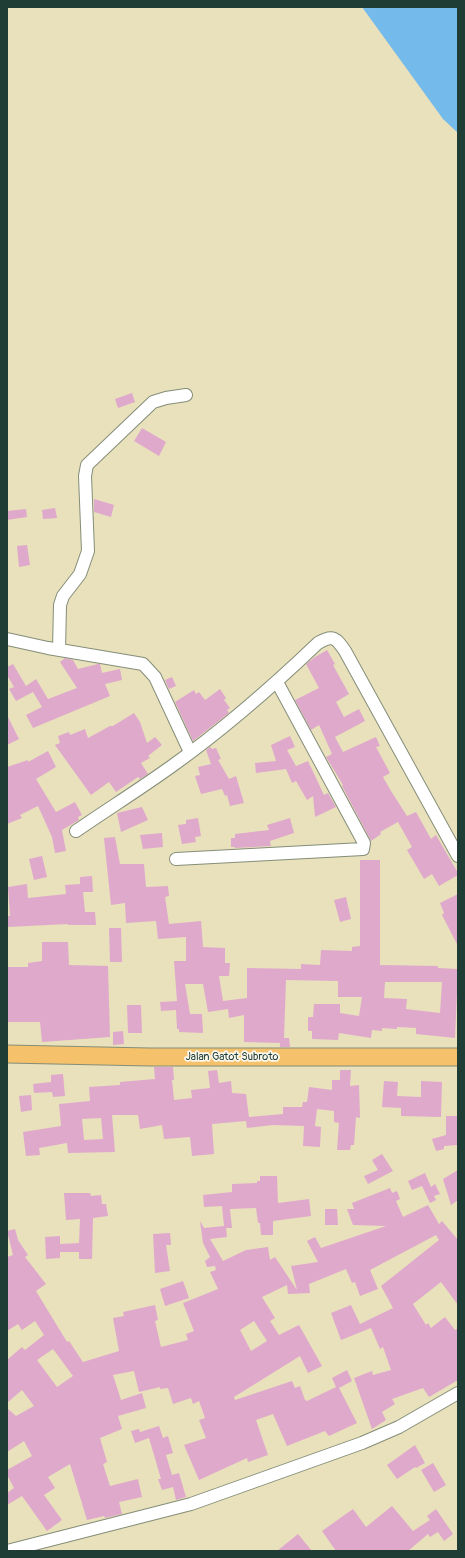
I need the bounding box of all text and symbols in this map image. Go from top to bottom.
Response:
street label: Jalan Gatot Subroto [186,1050,278,1064]

